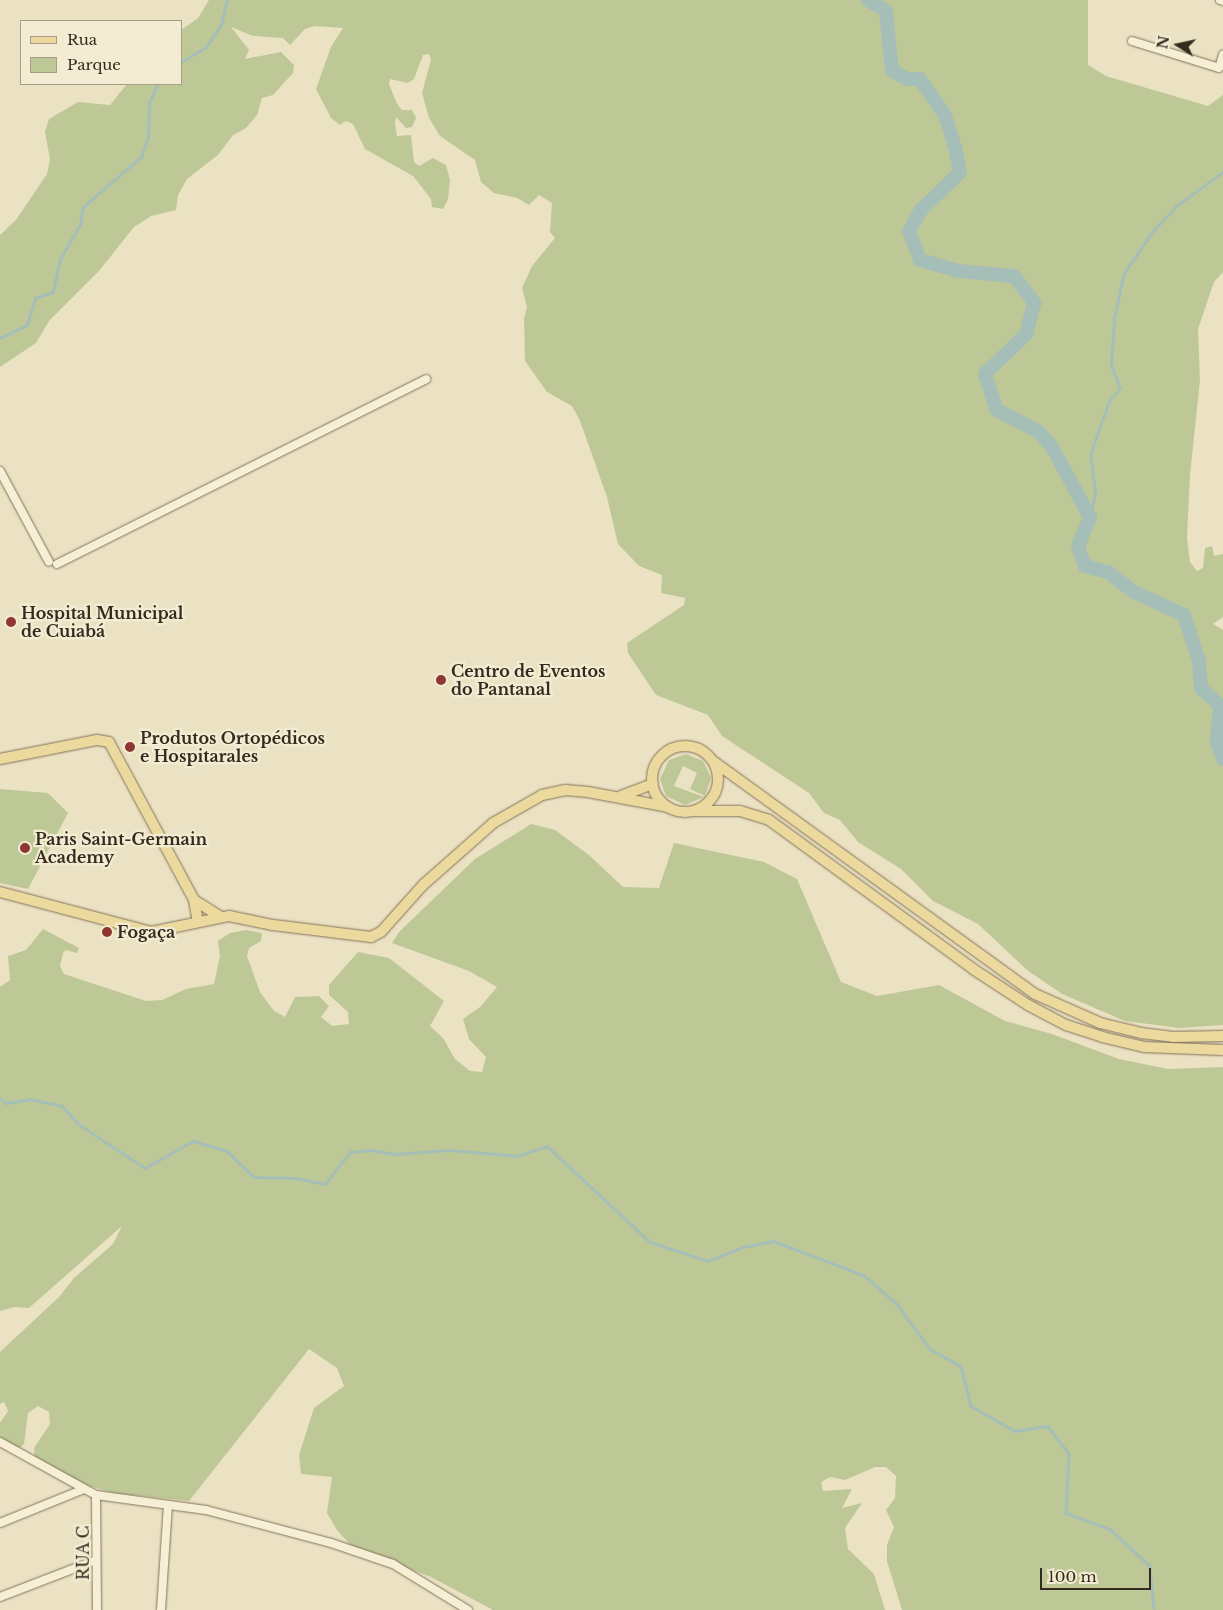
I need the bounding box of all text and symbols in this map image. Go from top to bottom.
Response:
legend [20,20,182,85]
north arrow [1153,20,1203,70]
text: Rua [67,30,97,49]
text: N [1153,34,1173,50]
text: Parque [67,55,121,74]
place label: Hospital Municipal de Cuiabá [21,603,183,641]
marker: Hospital Municipal de Cuiabá [5,616,17,628]
place label: Centro de Eventos do Pantanal [451,661,605,699]
marker: Centro de Eventos do Pantanal [435,674,447,686]
place label: Produtos Ortopédicos e Hospitarales [140,728,325,766]
marker: Produtos Ortopédicos e Hospitarales [124,741,136,753]
place label: Paris Saint-Germain Academy [35,829,207,867]
marker: Paris Saint-Germain Academy [19,842,31,854]
place label: Fogaça [117,922,175,942]
marker: Fogaça [101,926,113,938]
street label: RUA C [73,1525,93,1581]
scale bar [1043,1558,1154,1590]
text: 100 m [1048,1567,1097,1586]

